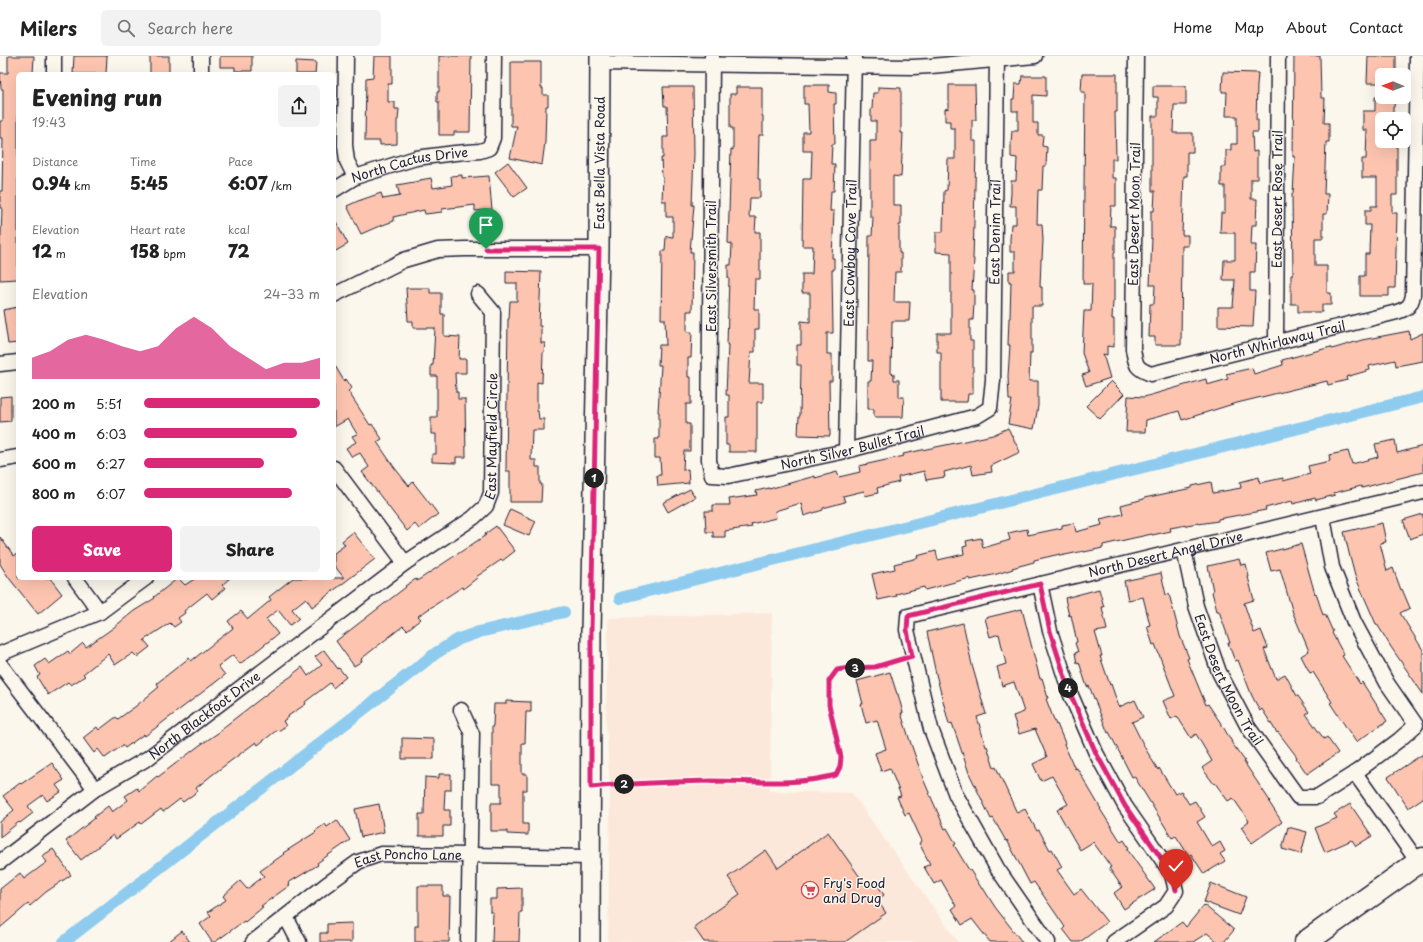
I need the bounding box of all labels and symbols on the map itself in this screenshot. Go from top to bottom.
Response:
north arrow [1375,68,1411,104]
street label: East Bella Vista Road [589,96,609,230]
street label: East Desert Rose Trail [1267,130,1286,268]
street label: North Cactus Drive [349,142,469,187]
street label: East Desert Moon Trail [1123,142,1144,286]
street label: East Cowboy Cove Trail [839,179,861,327]
street label: East Denim Trail [984,179,1004,285]
street label: East Silversmith Trail [701,200,720,332]
pin [469,208,503,249]
street label: North Whirlaway Trail [1207,315,1347,368]
street label: East Mayfield Circle [479,372,501,502]
street label: North Silver Bullet Trail [779,420,926,474]
pin: 1 [584,468,604,488]
street label: North Desert Angel Drive [1086,526,1245,581]
street label: East Desert Moon Trail [1190,611,1268,749]
pin: 3 [845,658,865,678]
street label: North Blackfoot Drive [144,666,264,763]
pin: 4 [1058,678,1078,698]
pin: 2 [614,774,634,794]
street label: East Poncho Lane [351,844,462,872]
pin [1159,849,1193,890]
place label: Fry's Food and Drug [823,873,885,907]
supermarket icon: Fry's Food and Drug [800,880,820,900]

